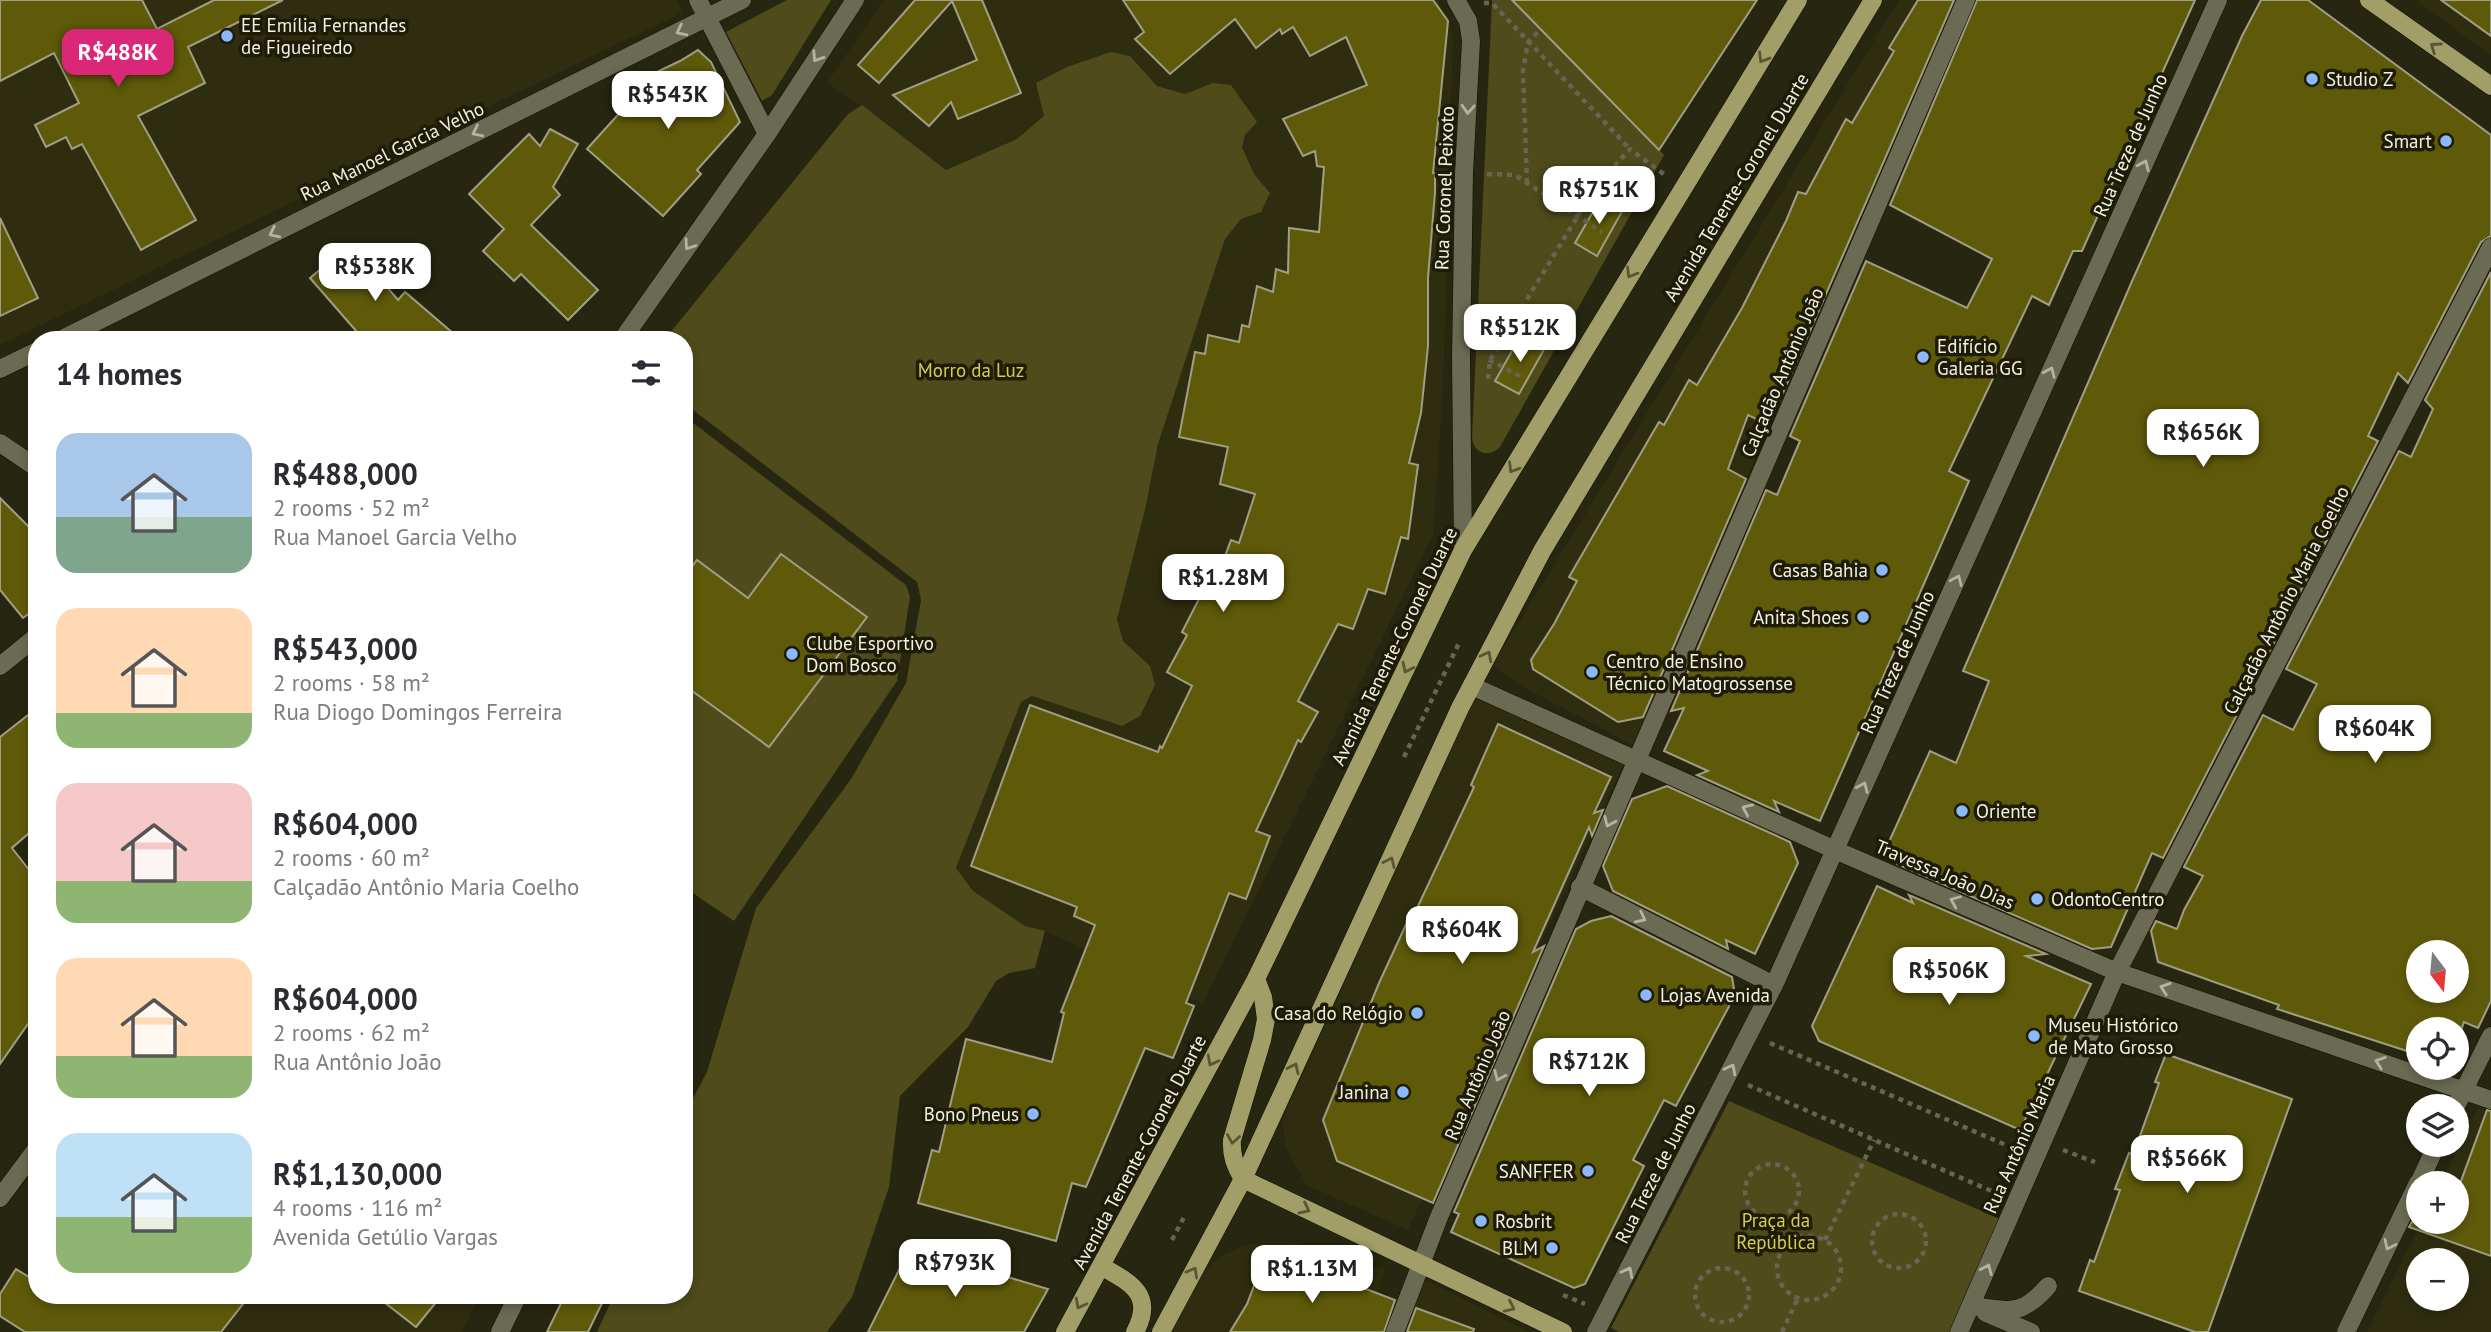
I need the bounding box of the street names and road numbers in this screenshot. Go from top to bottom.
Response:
street label: Avenida Tenente-Coronel Duarte [1658,68,1814,306]
street label: Rua Treze de Junho [2088,70,2172,220]
street label: Rua Manoel Garcia Velho [296,96,488,206]
street label: Rua Coronel Peixoto [1429,106,1459,270]
street label: Calçadão Antônio João [1735,284,1829,460]
street label: Calçadão Antônio Maria Coelho [2218,482,2354,718]
street label: Avenida Tenente-Coronel Duarte [1326,523,1462,769]
street label: Rua Treze de Junho [1855,587,1939,737]
street label: Travessa João Dias [1872,834,2018,914]
street label: Rua Antônio João [1439,1006,1515,1144]
street label: Avenida Tenente-Coronel Duarte [1067,1031,1211,1273]
street label: Rua Antônio Maria [1978,1071,2060,1217]
street label: Rua Treze de Junho [1609,1099,1701,1247]

